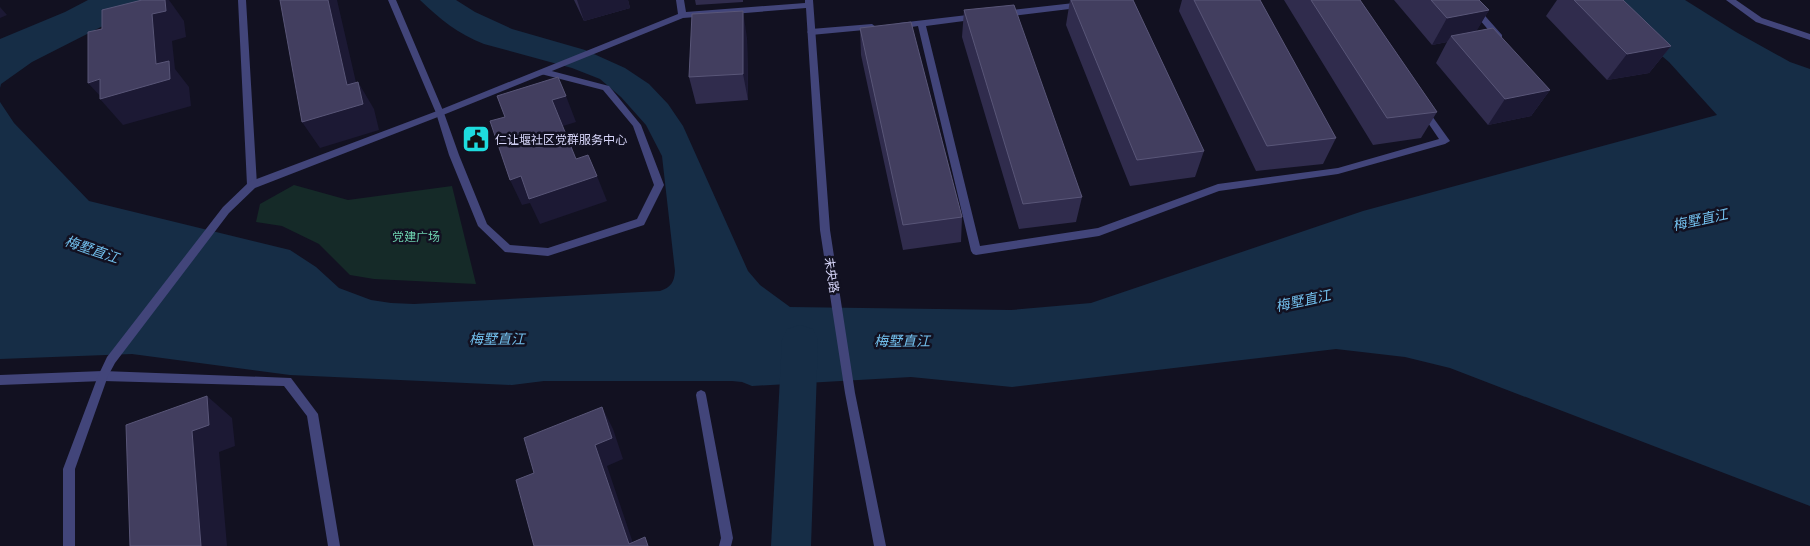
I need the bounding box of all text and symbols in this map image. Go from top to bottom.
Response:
public building icon: 仁让堰社区党群服务中心 [461,124,491,154]
place label: 仁让堰社区党群服务中心 [495,132,627,147]
water label: 梅墅直江 [1671,204,1731,233]
park label: 党建广场 [392,229,440,244]
water label: 梅墅直江 [63,232,123,267]
street label: 未央路 [822,256,842,294]
water label: 梅墅直江 [1274,285,1334,314]
water label: 梅墅直江 [469,330,527,347]
water label: 梅墅直江 [874,332,932,349]

